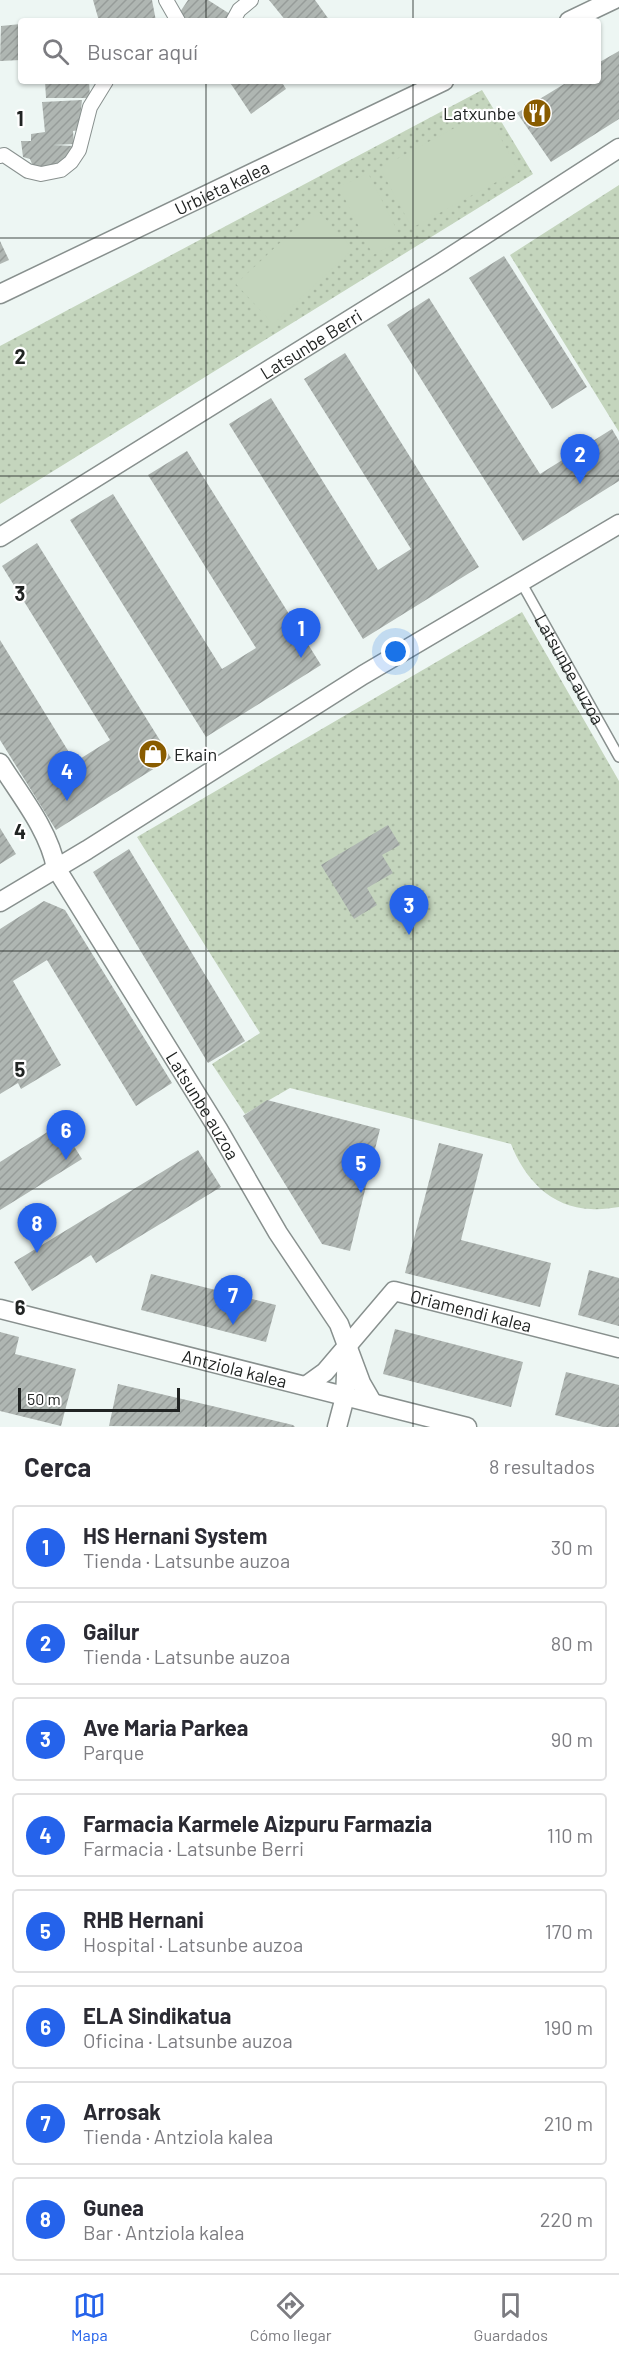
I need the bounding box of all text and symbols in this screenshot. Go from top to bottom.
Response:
search box [18,18,601,84]
icon: search [39,35,72,68]
text: Buscar aquí [87,38,198,64]
restaurant icon: Latxunbe [521,97,553,129]
place label: Latxunbe [443,102,516,124]
text: 1 [16,106,24,130]
street label: Urbieta kalea [171,156,273,220]
street label: Latsunbe Berri [256,304,366,384]
text: 2 [14,344,26,368]
pin: 2 [560,434,600,484]
text: 3 [15,581,25,605]
pin: 1 [282,608,320,658]
street label: Latsunbe auzoa [530,610,609,728]
your location [381,637,410,666]
shop icon: Ekain [137,738,169,770]
place label: Ekain [174,743,217,765]
pin: 4 [48,752,86,801]
text: 4 [14,819,26,843]
pin: 3 [390,886,428,935]
street label: Latsunbe auzoa [162,1047,244,1163]
text: 5 [15,1057,26,1081]
pin: 6 [46,1110,86,1160]
pin: 5 [342,1144,380,1193]
pin: 8 [18,1204,57,1253]
pin: 7 [214,1276,252,1325]
street label: Oriamendi kalea [408,1285,534,1336]
text: 6 [15,1295,26,1319]
street label: Antziola kalea [180,1344,289,1392]
scale bar [18,1385,180,1412]
text: 50 m [27,1389,61,1408]
text: Cerca [24,1451,91,1482]
text: 8 resultados [489,1454,595,1478]
text: HS Hernani System [83,1522,267,1548]
text: 1 [42,1535,49,1559]
text: 30 m [551,1535,593,1559]
text: Tienda · Latsunbe auzoa [83,1548,290,1572]
text: Gailur [83,1618,139,1644]
text: 2 [40,1631,51,1655]
text: 80 m [551,1631,593,1655]
text: Tienda · Latsunbe auzoa [83,1644,290,1668]
text: Ave Maria Parkea [83,1714,248,1740]
text: 3 [40,1727,51,1751]
text: 90 m [551,1727,593,1751]
text: Parque [83,1740,144,1764]
text: Farmacia Karmele Aizpuru Farmazia [83,1810,432,1836]
text: 4 [39,1823,52,1847]
text: 110 m [547,1823,593,1847]
text: Farmacia · Latsunbe Berri [83,1836,304,1860]
text: RHB Hernani [83,1906,204,1932]
text: 5 [40,1919,51,1943]
text: 170 m [545,1919,593,1943]
text: Hospital · Latsunbe auzoa [83,1932,303,1956]
text: ELA Sindikatua [83,2002,231,2028]
text: 6 [40,2015,51,2039]
text: 190 m [544,2015,593,2039]
text: Oficina · Latsunbe auzoa [83,2028,293,2052]
text: Arrosak [83,2098,161,2124]
text: 7 [41,2111,50,2135]
text: 210 m [544,2111,593,2135]
text: Tienda · Antziola kalea [83,2124,273,2148]
text: Gunea [83,2194,144,2220]
text: 8 [40,2207,51,2231]
text: 220 m [540,2207,593,2231]
text: Bar · Antziola kalea [83,2220,244,2244]
tab: Mapa [71,2289,108,2344]
tab: Cómo llegar [250,2289,332,2344]
tab: Guardados [474,2289,548,2344]

